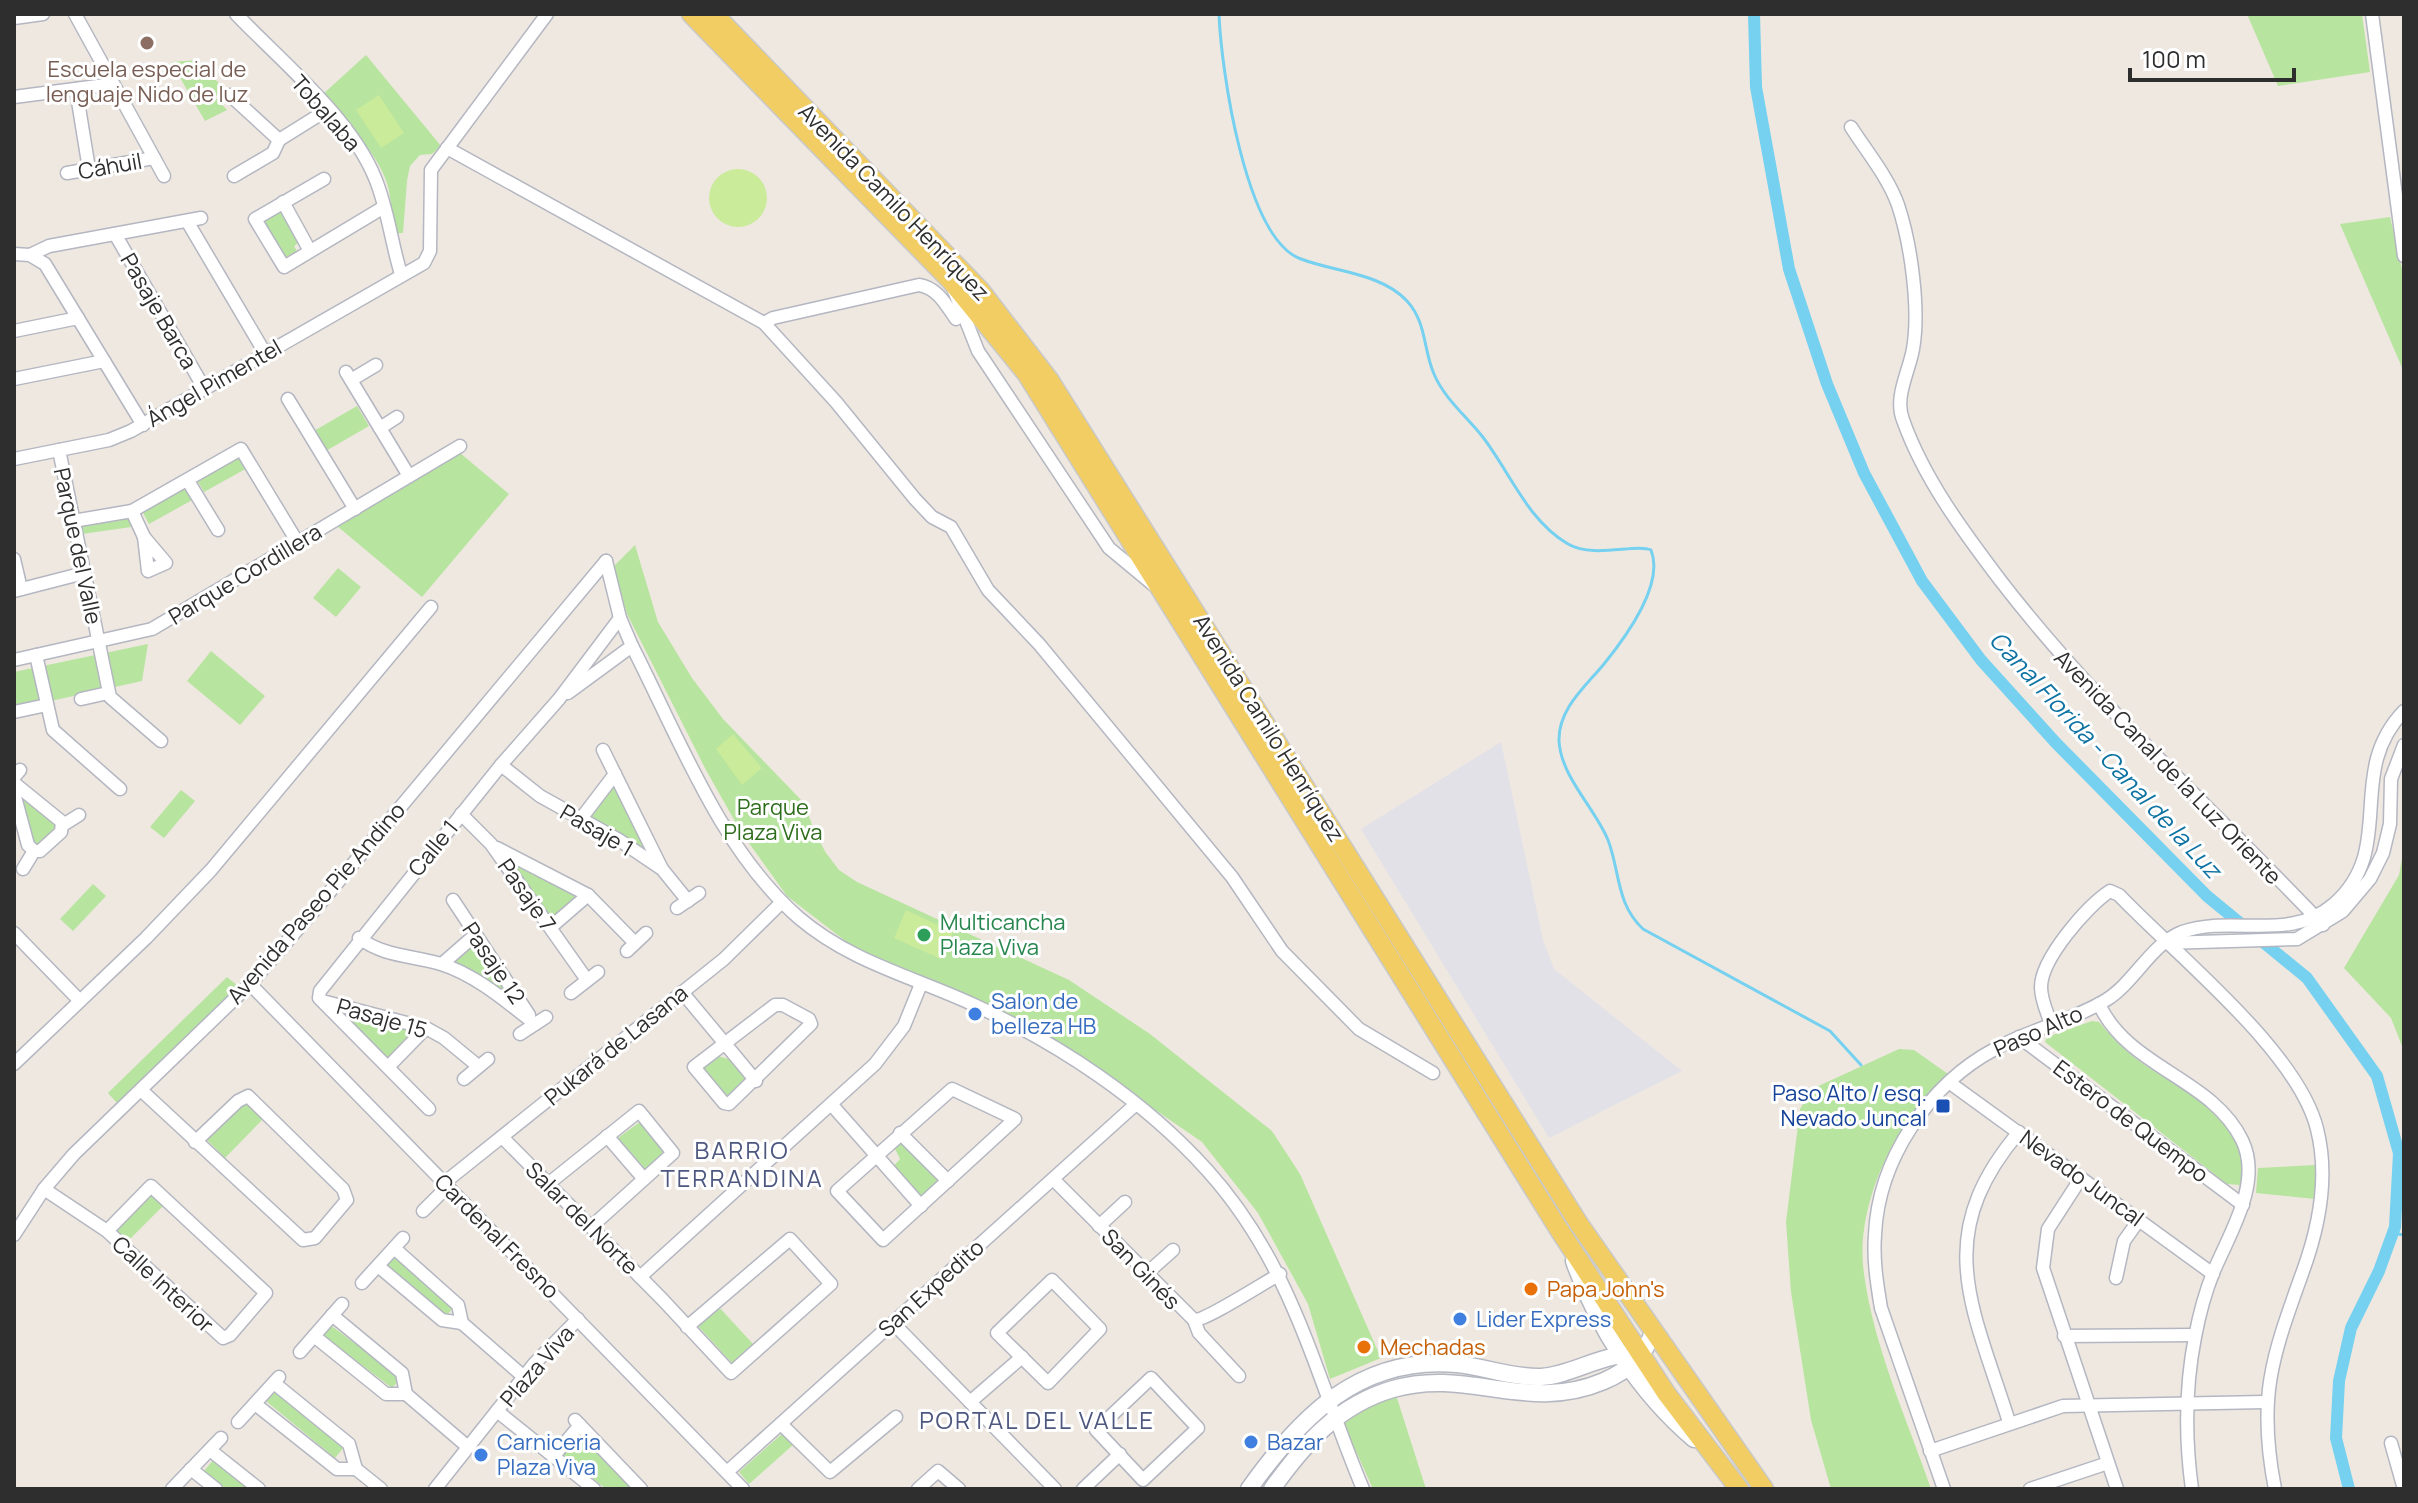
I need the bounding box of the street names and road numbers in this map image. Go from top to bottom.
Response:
street label: Tobalaba [284,68,368,158]
street label: Avenida Camilo Henríquez [792,97,996,307]
street label: Cáhuil [76,146,144,186]
street label: Pasaje Barca [114,248,204,374]
street label: Ángel Pimentel [141,332,287,434]
street label: Parque del Valle [47,465,109,627]
street label: Parque Cordillera [163,516,327,632]
street label: Avenida Camilo Henríquez [1187,609,1351,847]
street label: Avenida Canal de la Luz Oriente [2048,643,2288,891]
street label: Avenida Paseo Pie Andino [220,796,412,1010]
street label: Pasaje 1 [555,797,639,863]
street label: Calle 1 [401,814,465,882]
street label: Pasaje 7 [491,853,563,937]
street label: Pasaje 12 [456,916,532,1010]
street label: Pukará de Lasana [538,978,694,1112]
street label: Pasaje 15 [333,991,431,1045]
street label: Paso Alto [1989,998,2087,1064]
street label: Estero de Quempo [2047,1053,2215,1189]
street label: Nevado Juncal [2014,1123,2150,1233]
street label: Salar del Norte [519,1155,645,1281]
street label: Cardenal Fresno [428,1167,566,1305]
street label: San Ginés [1095,1222,1187,1316]
street label: Calle Interior [106,1229,220,1339]
street label: San Expedito [872,1232,990,1344]
street label: Plaza Viva [493,1319,581,1413]

